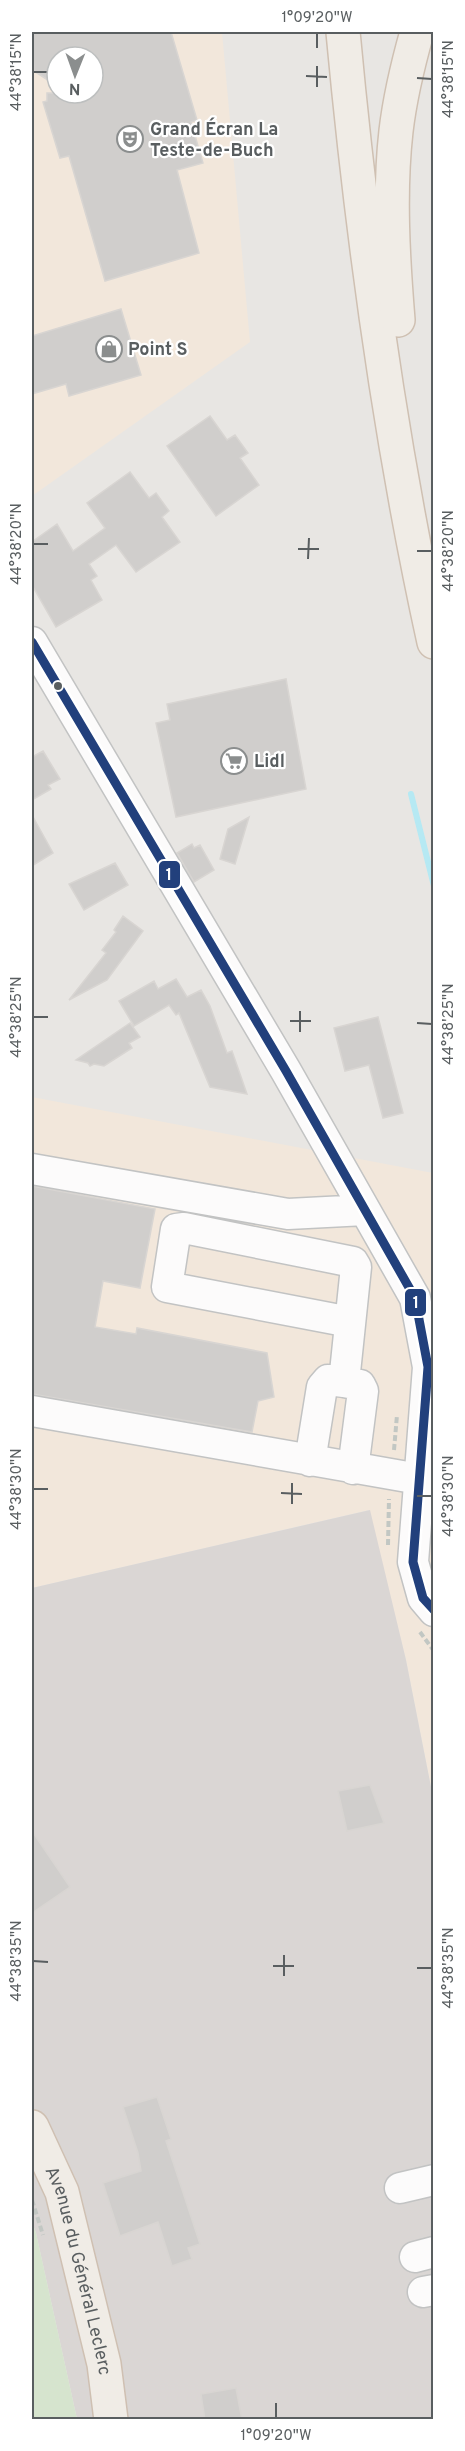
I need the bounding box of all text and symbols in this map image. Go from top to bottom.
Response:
text: 1°09'20"W [282,9,352,28]
text: 44°38'15"N [8,33,27,111]
text: 44°38'15"N [440,40,459,118]
north arrow [45,45,105,105]
text: N [69,78,81,98]
place label: Grand Écran La Teste-de-Buch [150,117,278,163]
theatre icon: Grand Écran La Teste-de-Buch [115,124,145,154]
shop icon: Point S [94,334,124,364]
place label: Point S [128,339,188,362]
text: 44°38'20"N [8,503,27,585]
text: 44°38'20"N [440,510,459,592]
unlabelled marker [52,680,64,692]
supermarket icon: Lidl [219,746,249,776]
place label: Lidl [254,751,285,774]
line badge: 1 [158,860,181,889]
text: 1 [166,866,172,886]
text: 44°38'25"N [8,976,27,1058]
text: 44°38'25"N [440,983,459,1065]
line badge: 1 [404,1288,427,1317]
text: 1 [413,1294,419,1314]
text: 44°38'30"N [8,1448,27,1530]
text: 44°38'30"N [440,1455,459,1537]
text: 44°38'35"N [8,1920,27,2002]
text: 44°38'35"N [440,1927,459,2009]
street label: Avenue du Général Leclerc [39,2163,115,2377]
text: 1°09'20"W [241,2427,311,2446]

